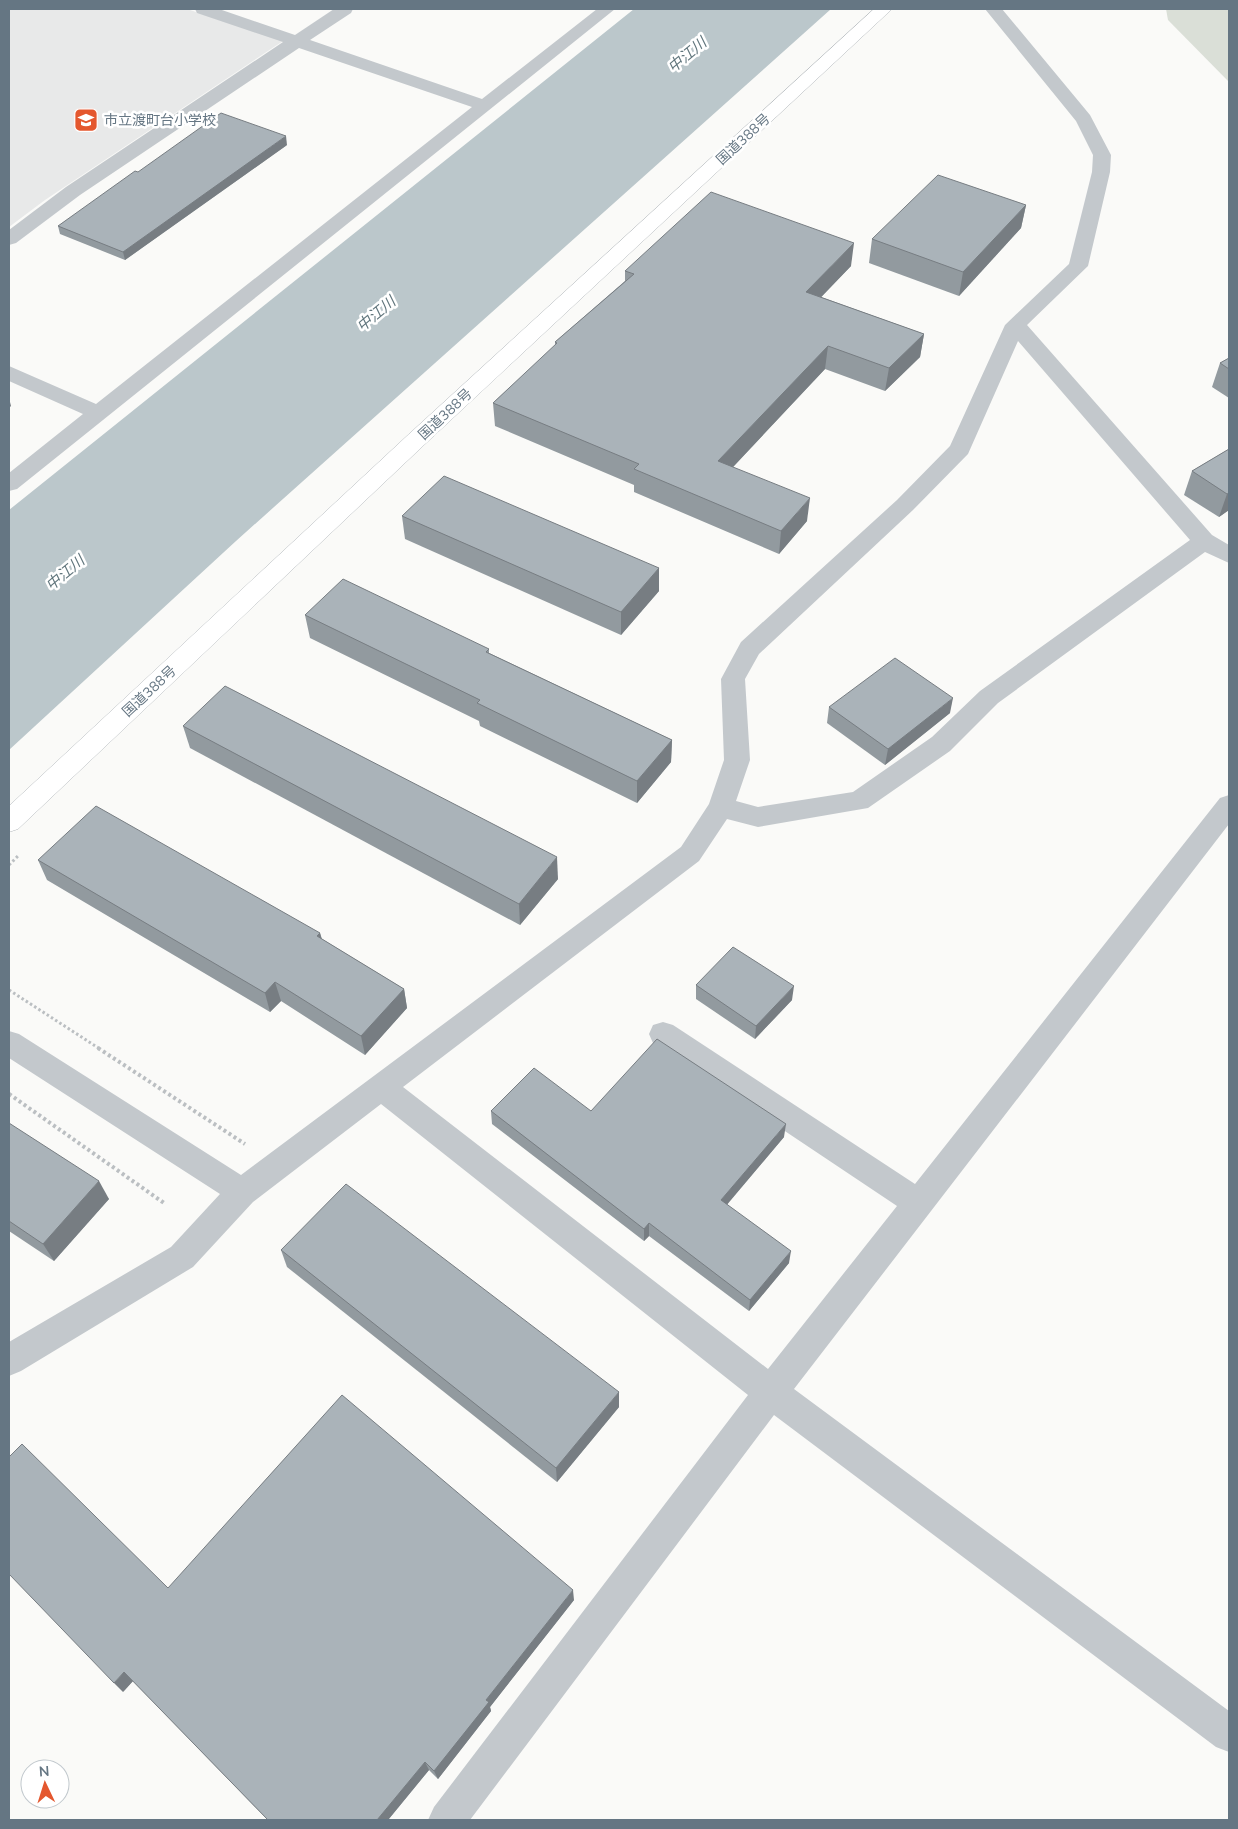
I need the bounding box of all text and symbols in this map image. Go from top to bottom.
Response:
water label: 中江川 [663,32,712,77]
school or university icon: 市立渡町台小学校 [73,107,99,133]
street label: 国道388号 [712,110,774,169]
place label: 市立渡町台小学校 [104,111,216,130]
water label: 中江川 [352,291,401,336]
street label: 国道388号 [414,385,476,444]
water label: 中江川 [41,550,90,595]
street label: 国道388号 [118,662,180,721]
north arrow [20,1759,70,1809]
text: N [38,1762,50,1781]

